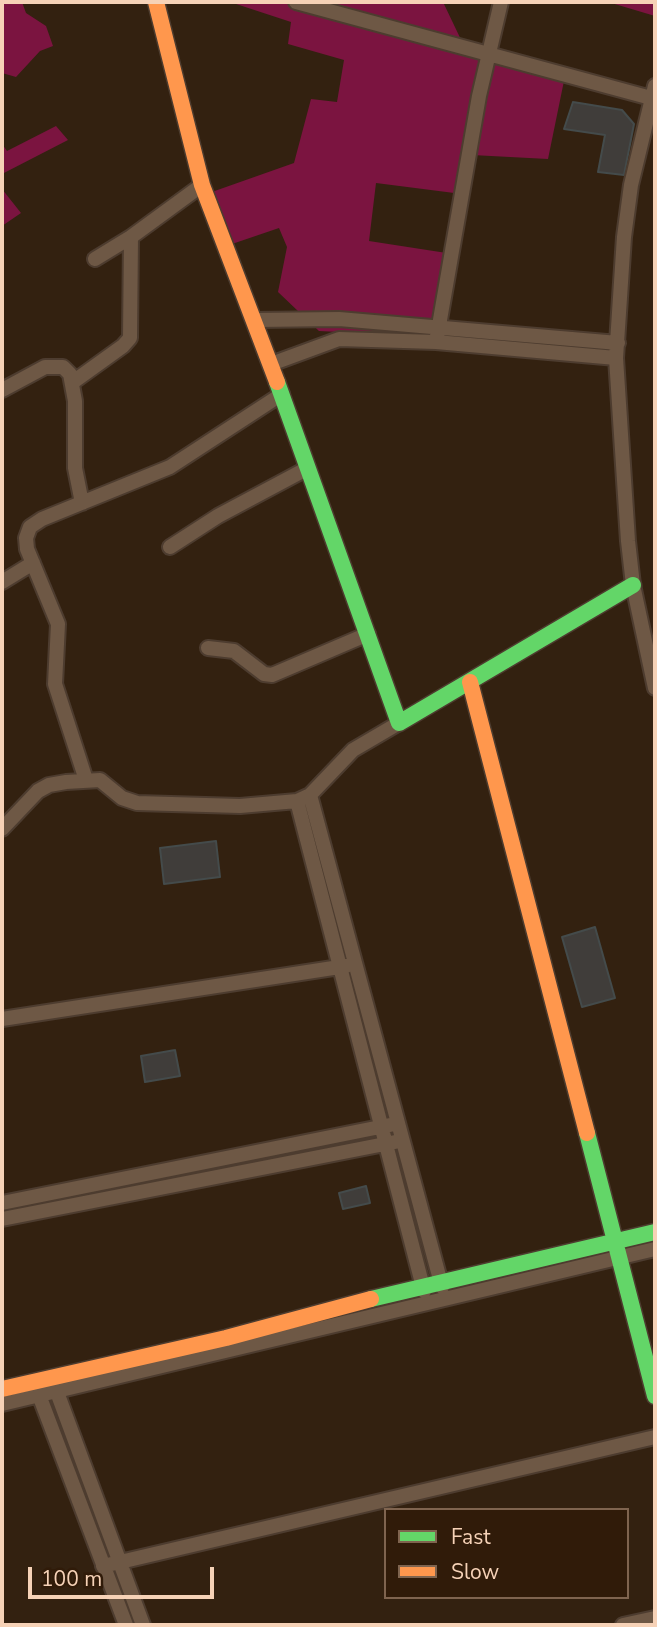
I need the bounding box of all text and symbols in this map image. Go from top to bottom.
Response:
legend [384,1508,629,1599]
text: Fast [451,1523,491,1551]
scale bar [32,1554,217,1598]
text: Slow [451,1558,499,1586]
text: 100 m [41,1565,102,1593]

